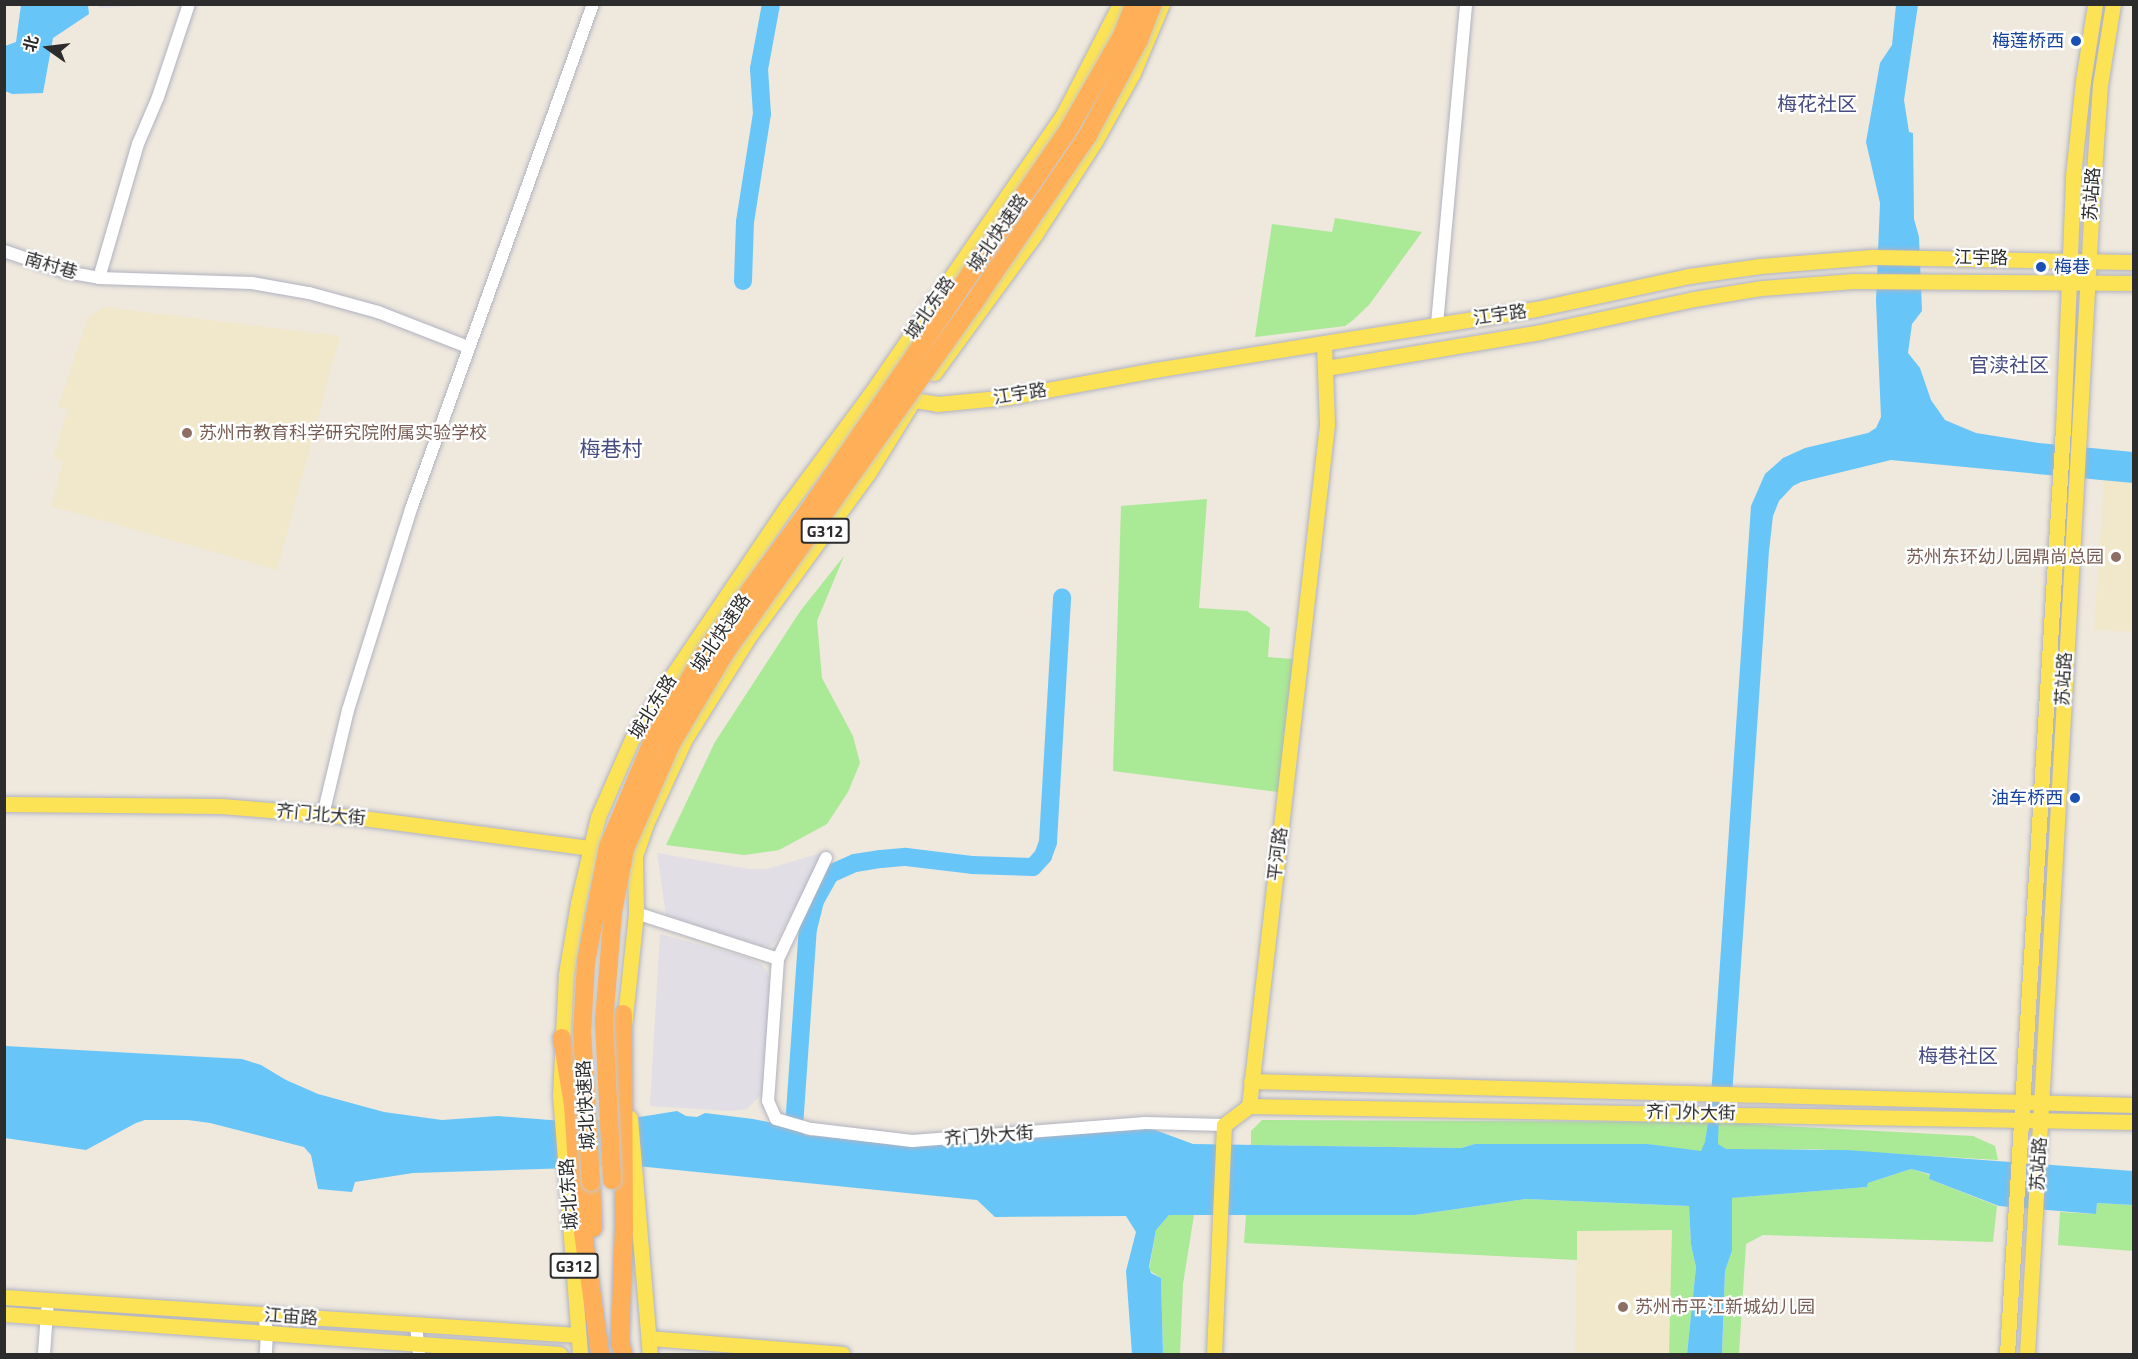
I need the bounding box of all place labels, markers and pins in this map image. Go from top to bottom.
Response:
place label: 梅莲桥西 [1992,30,2064,52]
marker: 梅莲桥西 [2069,34,2083,48]
place label: 梅巷 [2054,256,2090,278]
marker: 梅巷 [2032,258,2050,276]
place label: 苏州市教育科学研究院附属实验学校 [199,422,487,444]
marker: 苏州市教育科学研究院附属实验学校 [180,426,194,440]
place label: 苏州东环幼儿园鼎尚总园 [1906,546,2104,568]
marker: 苏州东环幼儿园鼎尚总园 [2109,550,2123,564]
place label: 油车桥西 [1991,787,2063,809]
marker: 油车桥西 [2068,791,2082,805]
place label: 苏州市平江新城幼儿园 [1635,1296,1815,1318]
marker: 苏州市平江新城幼儿园 [1616,1300,1630,1314]

